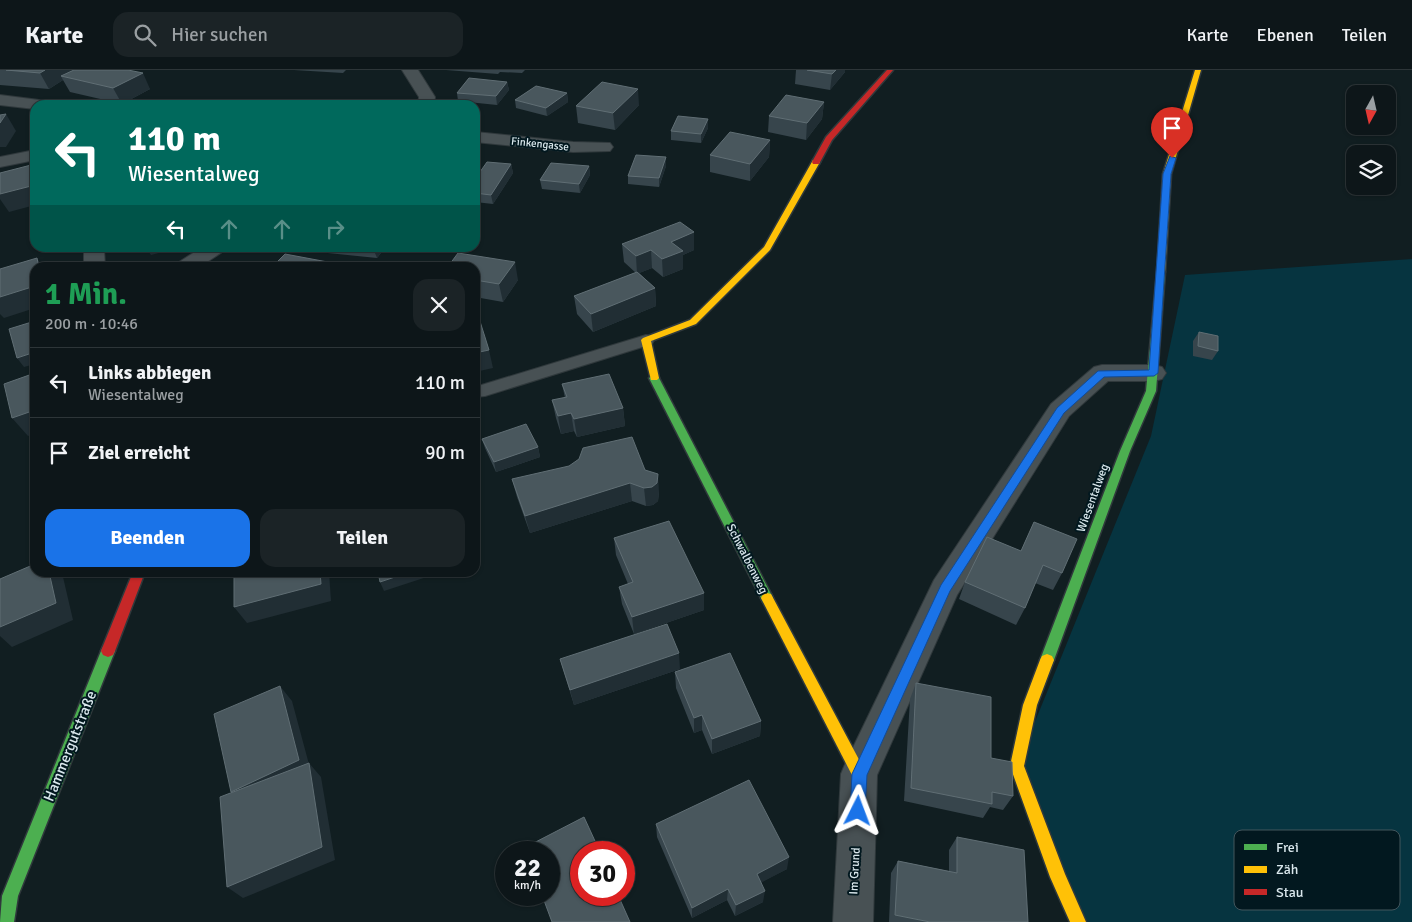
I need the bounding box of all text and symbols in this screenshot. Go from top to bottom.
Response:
search box [113,12,463,57]
text: Karte [25,20,83,50]
icon: search [131,21,159,49]
text: Hier suchen [171,23,268,47]
text: Karte [1186,24,1228,46]
text: Ebenen [1256,24,1314,46]
text: Teilen [1342,24,1387,46]
north arrow [1346,85,1396,135]
map controls [1346,85,1396,195]
pin [1151,107,1193,158]
icon: arrive [1158,114,1186,142]
text: 110 m [128,117,221,160]
icon: left [45,120,110,185]
street label: Finkengasse [510,135,570,153]
button: layers [1346,145,1396,195]
text: Wiesentalweg [128,160,260,187]
icon: left [162,215,190,243]
icon: ahead [215,215,243,243]
icon: ahead [268,215,296,243]
icon: right [321,215,349,243]
text: 1 Min. [45,276,127,313]
button: close [413,279,465,331]
text: 200 m · 10:46 [45,314,138,334]
text: Links abbiegen [88,361,211,385]
icon: left [45,369,73,397]
text: 110 m [415,371,465,395]
text: Wiesentalweg [88,385,184,405]
icon: arrive [45,439,73,467]
text: Ziel erreicht [88,441,190,465]
text: 90 m [425,441,465,465]
street label: Wiesentalweg [1074,462,1112,534]
button: Beenden [45,509,250,567]
button: Teilen [260,509,465,567]
street label: Schwalbenweg [723,522,771,596]
street label: Hammergutstraße [40,688,100,804]
position arrow [831,784,883,836]
legend [1234,830,1400,910]
text: Frei [1276,839,1299,856]
speed limit sign: 30 [570,841,635,906]
street label: Im Grund [846,847,864,895]
text: 22 [514,852,541,883]
text: Zäh [1276,861,1298,878]
text: km/h [514,878,541,893]
text: Stau [1276,884,1303,901]

